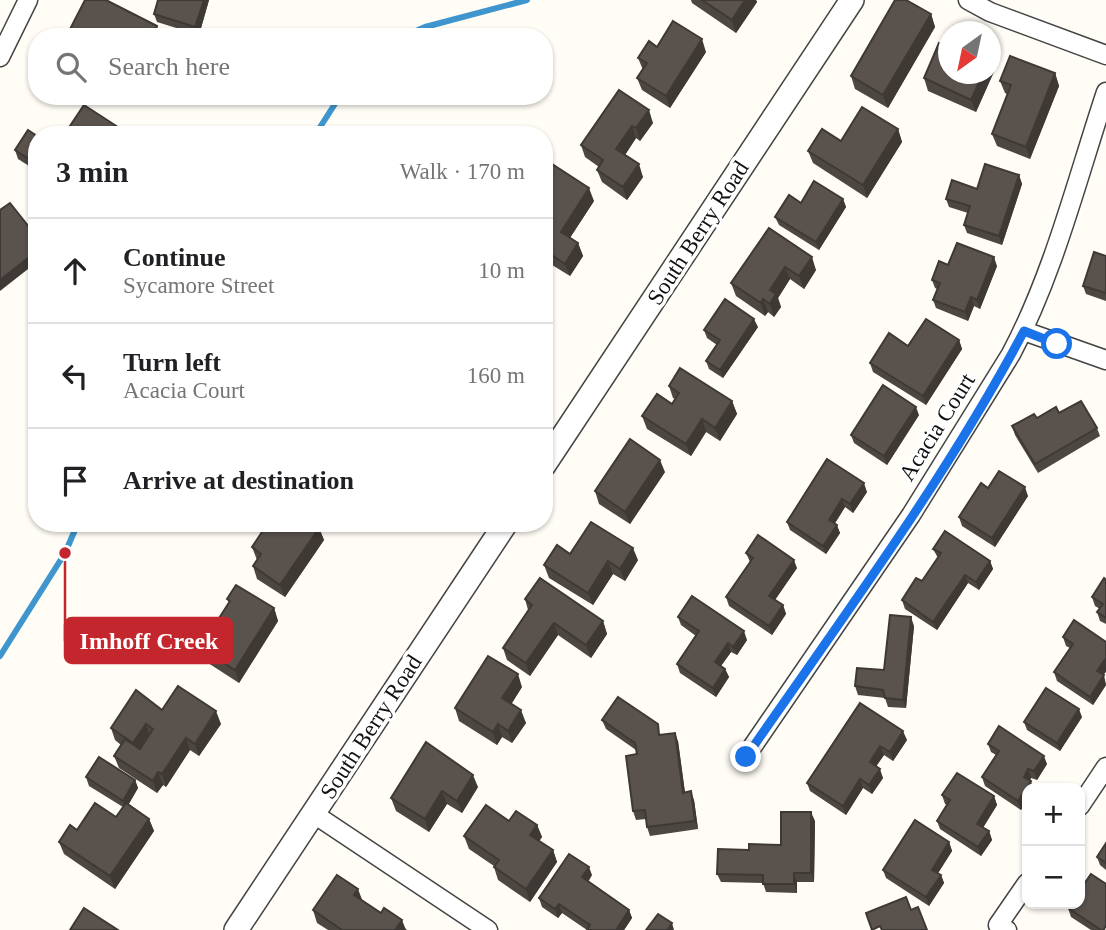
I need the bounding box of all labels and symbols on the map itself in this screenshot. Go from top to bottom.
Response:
north arrow [938,21,1001,84]
street label: South Berry Road [642,156,754,309]
route start [1041,328,1072,359]
street label: Acacia Court [894,368,980,485]
callout: Imhoff Creek [65,618,232,663]
text: Imhoff Creek [80,628,219,654]
street label: South Berry Road [315,650,427,803]
route end [730,741,761,772]

